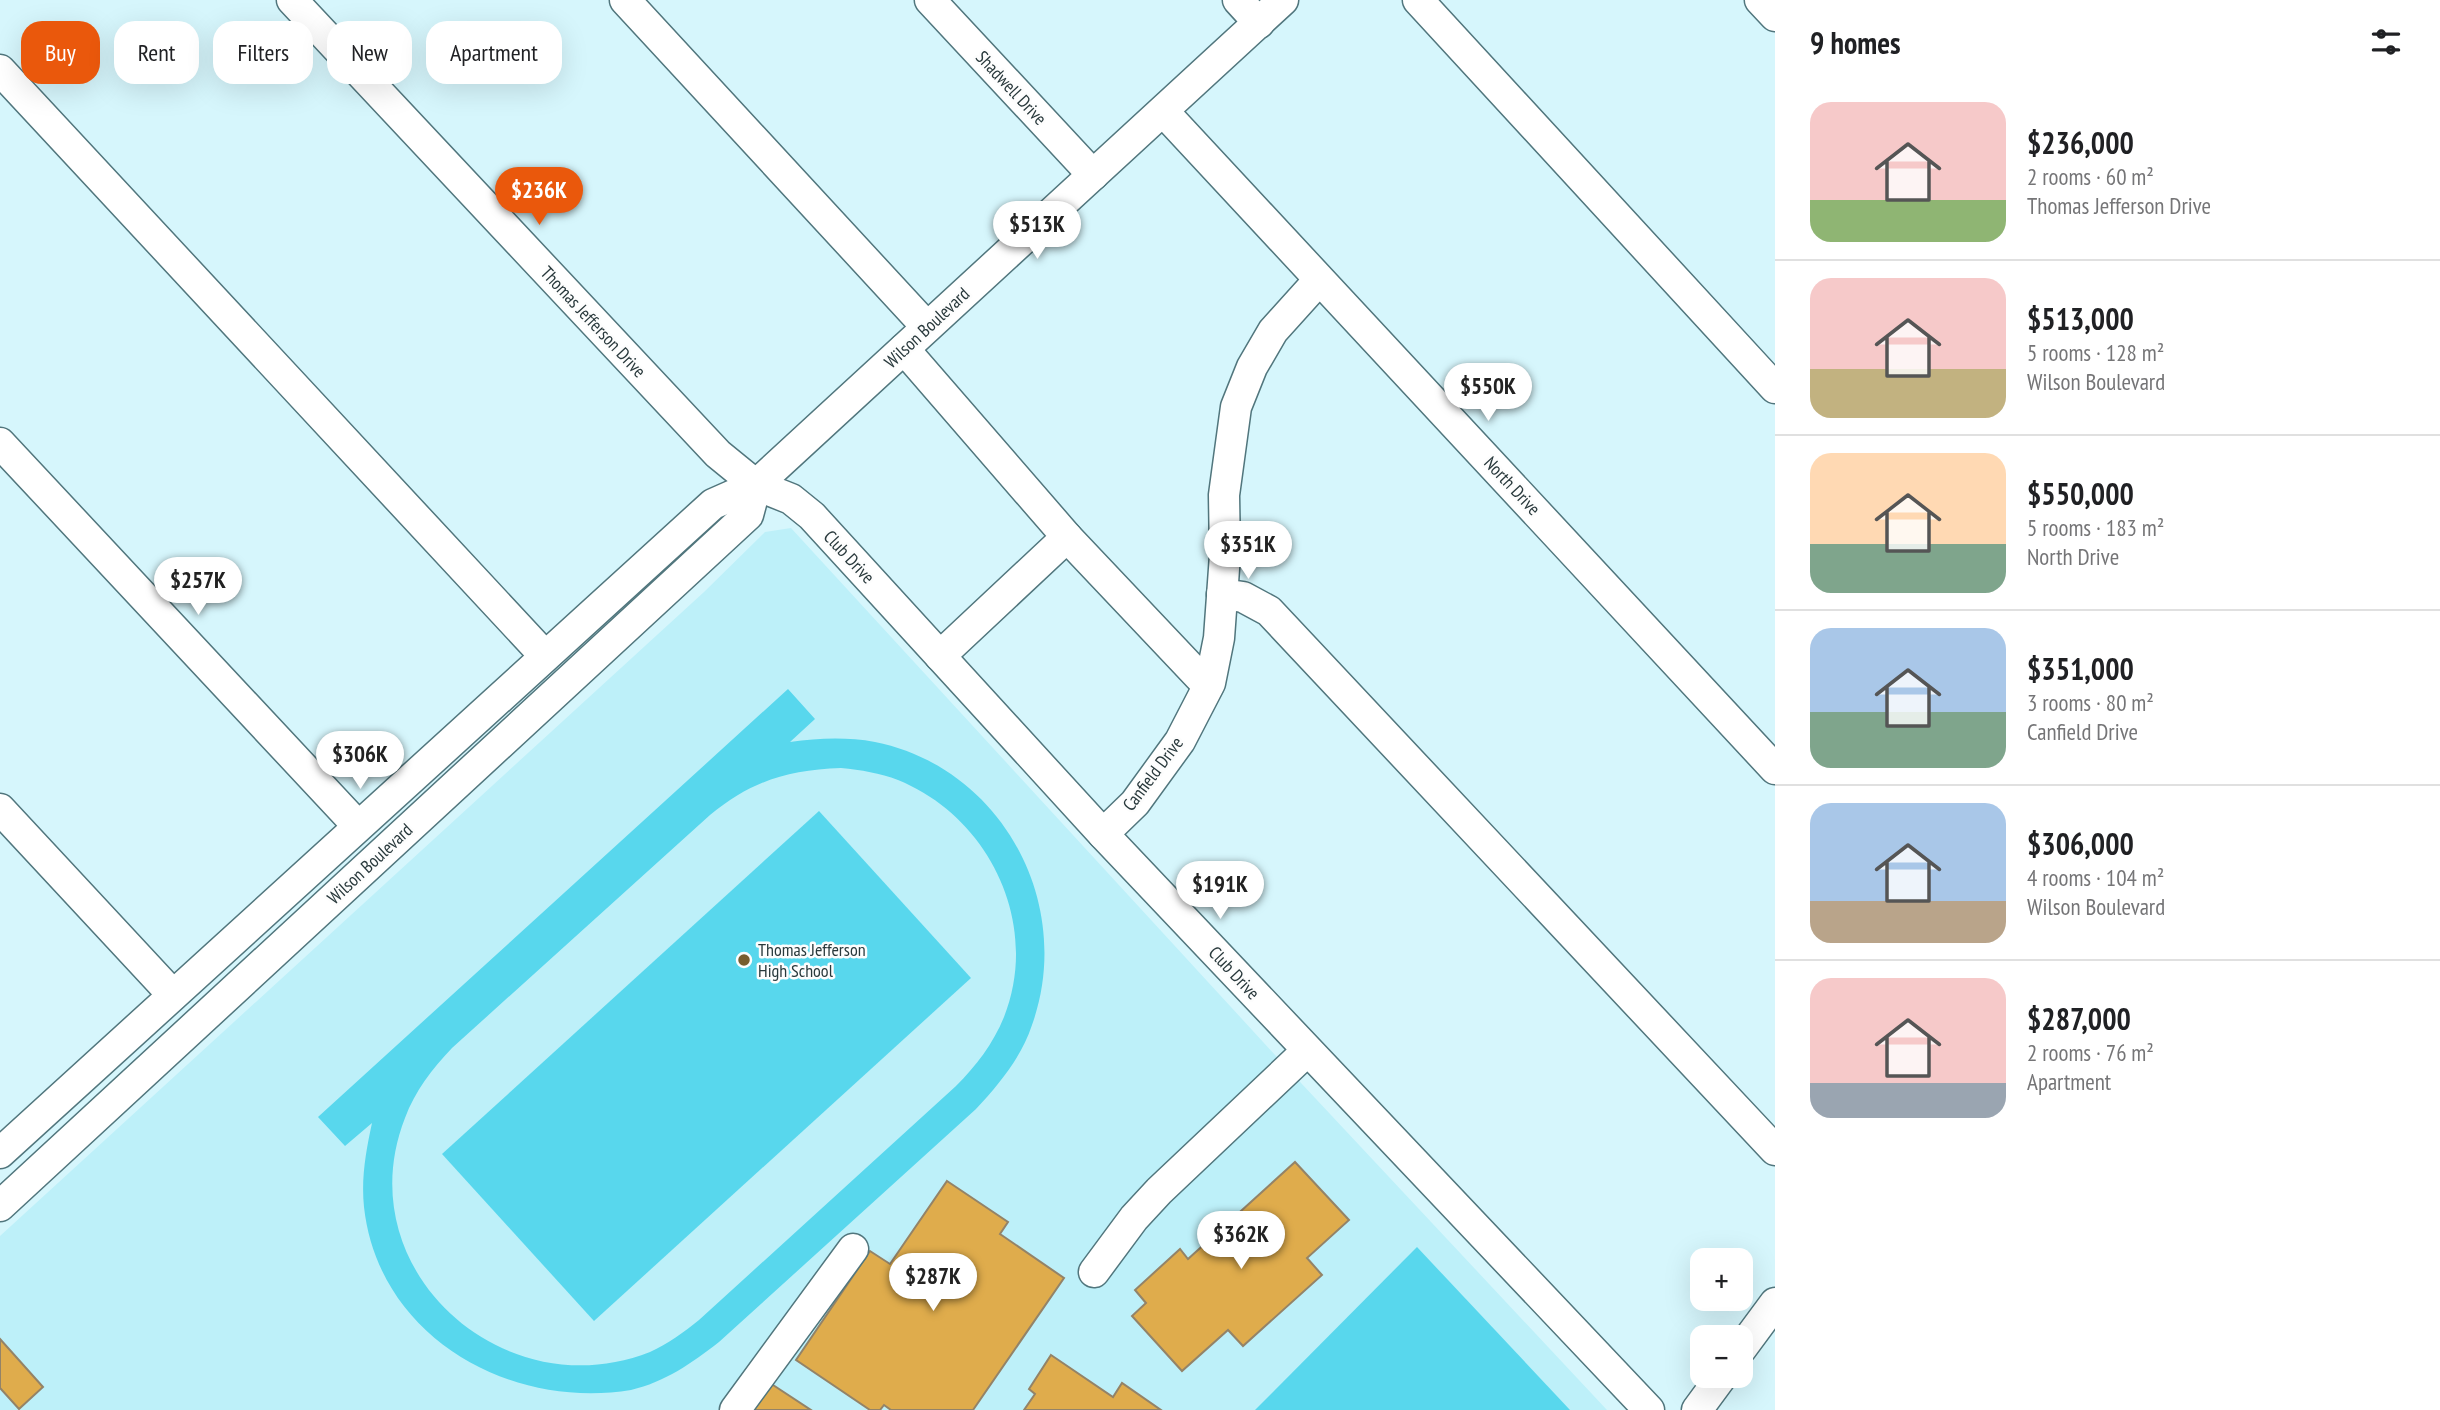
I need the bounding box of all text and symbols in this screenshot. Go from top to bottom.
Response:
chip: Buy [21,21,100,84]
chip: Rent [114,21,199,84]
chip: Filters [213,21,313,84]
chip: New [327,21,412,84]
chip: Apartment [426,21,562,84]
text: 9 homes [1810,23,1901,62]
icon: filters [2367,23,2405,61]
street label: Shadwell Drive [971,46,1052,130]
text: $236,000 [2027,123,2134,162]
icon: home [1866,130,1950,214]
text: 2 rooms · 60 m² [2027,162,2154,191]
pin: $236K [490,168,588,227]
text: $236K [511,175,567,204]
text: Thomas Jefferson Drive [2027,191,2211,220]
pin: $513K [988,202,1086,261]
text: $513K [1009,209,1065,238]
street label: Thomas Jefferson Drive [536,261,651,382]
street label: Wilson Boulevard [879,282,974,373]
text: $513,000 [2027,299,2134,338]
icon: home [1866,306,1950,390]
text: 5 rooms · 128 m² [2027,338,2164,367]
pin: $550K [1439,364,1537,423]
text: Wilson Boulevard [2027,367,2165,396]
text: $550K [1460,371,1516,400]
street label: North Drive [1479,451,1545,520]
text: $550,000 [2027,474,2134,513]
icon: home [1866,481,1950,565]
text: 5 rooms · 183 m² [2027,513,2164,542]
pin: $351K [1199,522,1297,581]
street label: Club Drive [819,525,880,588]
text: $351K [1220,529,1276,558]
text: North Drive [2027,542,2119,571]
pin: $257K [149,558,247,617]
text: $257K [170,565,226,594]
text: $351,000 [2027,649,2134,688]
icon: home [1866,656,1950,740]
text: 3 rooms · 80 m² [2027,688,2154,717]
text: Canfield Drive [2027,717,2138,746]
pin: $306K [311,732,409,791]
street label: Canfield Drive [1117,732,1188,815]
text: $306K [332,739,388,768]
street label: Wilson Boulevard [322,818,417,909]
text: $306,000 [2027,824,2134,863]
icon: home [1866,831,1950,915]
pin: $191K [1171,862,1269,921]
text: 4 rooms · 104 m² [2027,863,2164,892]
text: $191K [1192,869,1248,898]
text: Wilson Boulevard [2027,892,2165,921]
place label: Thomas Jefferson High School [758,938,866,982]
street label: Club Drive [1204,941,1265,1004]
marker: Thomas Jefferson High School [736,952,752,968]
text: $287,000 [2027,999,2131,1038]
icon: home [1866,1006,1950,1090]
text: 2 rooms · 76 m² [2027,1038,2154,1067]
text: Apartment [2027,1067,2111,1096]
pin: $362K [1192,1212,1290,1271]
text: $362K [1213,1219,1269,1248]
map controls [1690,1248,1753,1388]
button: + [1690,1248,1753,1311]
pin: $287K [884,1254,982,1313]
text: $287K [905,1261,961,1290]
button: − [1690,1325,1753,1388]

